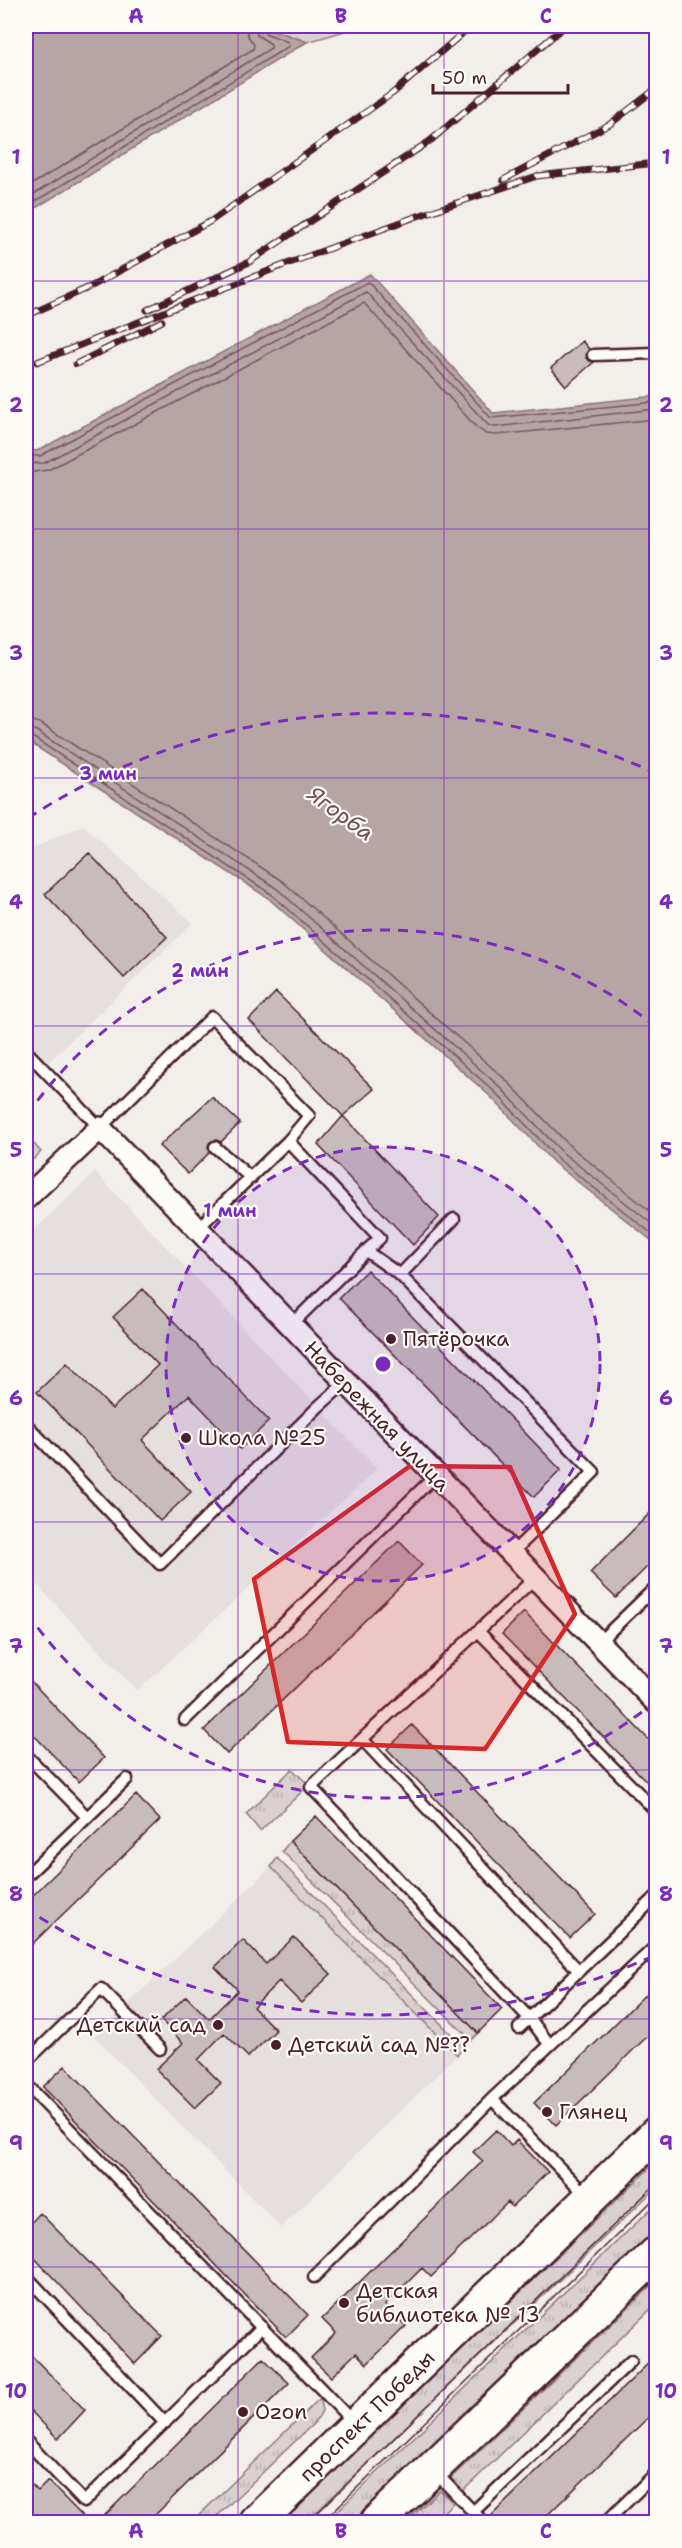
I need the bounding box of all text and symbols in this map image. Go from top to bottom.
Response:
text: A [128,3,144,29]
text: B [335,3,347,29]
text: C [540,3,552,29]
scale bar [433,57,568,95]
text: 50 m [442,66,487,90]
text: 1 [11,144,21,170]
text: 1 [661,144,671,170]
text: 2 [9,392,23,418]
text: 2 [659,392,673,418]
text: 3 [9,640,23,666]
text: 3 [659,640,673,666]
text: 3 мин [79,762,137,786]
water label: Ягорба [301,779,380,847]
text: 4 [9,889,23,915]
text: 4 [659,889,673,915]
text: 2 мин [171,959,229,983]
text: 5 [10,1137,22,1163]
text: 5 [660,1137,672,1163]
text: 1 мин [203,1199,257,1223]
place label: Пятёрочка [403,1325,509,1353]
marker: Пятёрочка [384,1332,398,1346]
street label: Набережная улица [298,1335,456,1497]
centre of rings [373,1354,393,1374]
text: 6 [9,1385,23,1411]
text: 6 [659,1385,673,1411]
place label: Школа №25 [198,1424,326,1452]
marker: Школа №25 [179,1431,193,1445]
text: 7 [9,1633,23,1659]
text: 7 [659,1633,673,1659]
text: 8 [9,1881,23,1907]
text: 8 [659,1881,673,1907]
place label: Детский сад [77,2011,206,2039]
marker: Детский сад [211,2018,225,2032]
place label: Детский сад №?? [288,2031,470,2059]
marker: Детский сад №?? [269,2038,283,2052]
place label: Глянец [559,2098,628,2126]
marker: Глянец [540,2105,554,2119]
text: 9 [9,2130,23,2156]
text: 9 [659,2130,673,2156]
place label: Детская библиотека № 13 [356,2277,540,2329]
marker: Детская библиотека № 13 [337,2296,351,2310]
street label: проспект Победы [293,2344,441,2488]
text: 10 [5,2378,27,2404]
text: 10 [655,2378,677,2404]
place label: Ozon [255,2398,307,2426]
marker: Ozon [236,2405,250,2419]
text: A [128,2518,144,2544]
text: B [335,2518,347,2544]
text: C [540,2518,552,2544]

